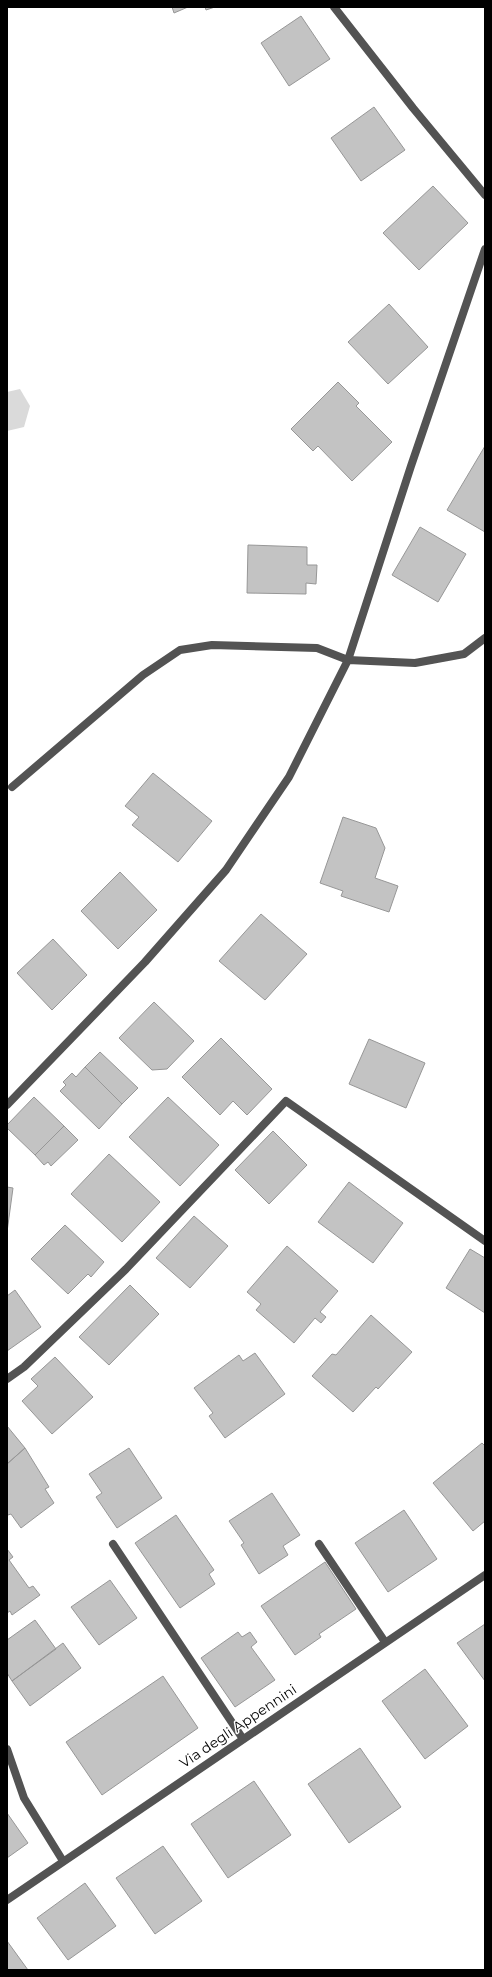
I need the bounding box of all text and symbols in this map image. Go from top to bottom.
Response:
street label: Via degli Appennini [176,1680,300,1772]

